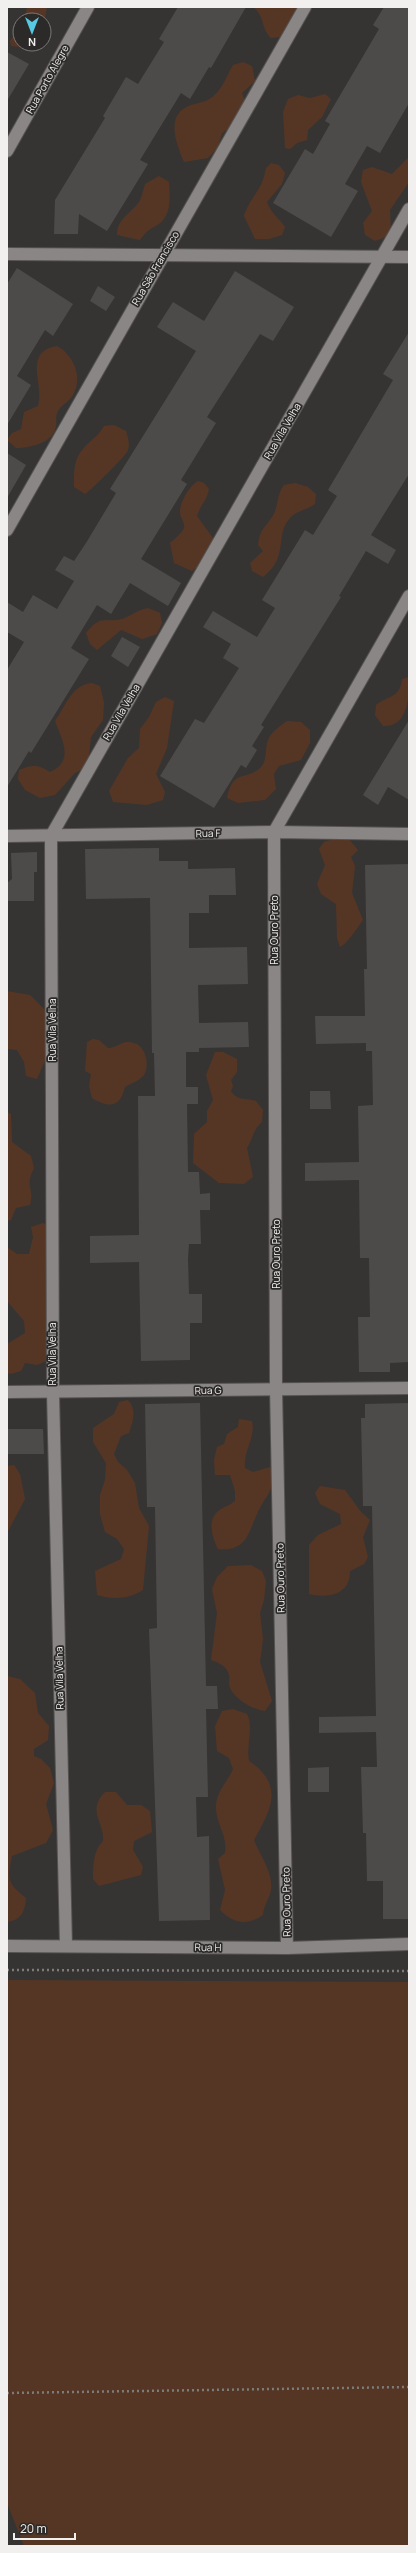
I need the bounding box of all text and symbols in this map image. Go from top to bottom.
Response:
north arrow [12,12,52,52]
text: N [28,35,36,50]
street label: Rua Porto Alegre [22,42,72,116]
street label: Rua São Francisco [128,228,182,308]
street label: Rua Vila Velha [260,400,304,462]
street label: Rua Vila Velha [99,681,143,743]
street label: Rua F [195,826,221,840]
street label: Rua Ouro Preto [267,895,281,965]
street label: Rua Vila Velha [45,999,59,1061]
street label: Rua Ouro Preto [269,1219,283,1289]
street label: Rua Vila Velha [45,1323,59,1385]
street label: Rua G [194,1383,222,1397]
street label: Rua Ouro Preto [272,1543,288,1613]
street label: Rua Vila Velha [51,1646,67,1710]
street label: Rua Ouro Preto [278,1867,294,1937]
street label: Rua H [195,1940,222,1954]
scale bar [14,2515,75,2541]
text: 20 m [20,2520,47,2537]

